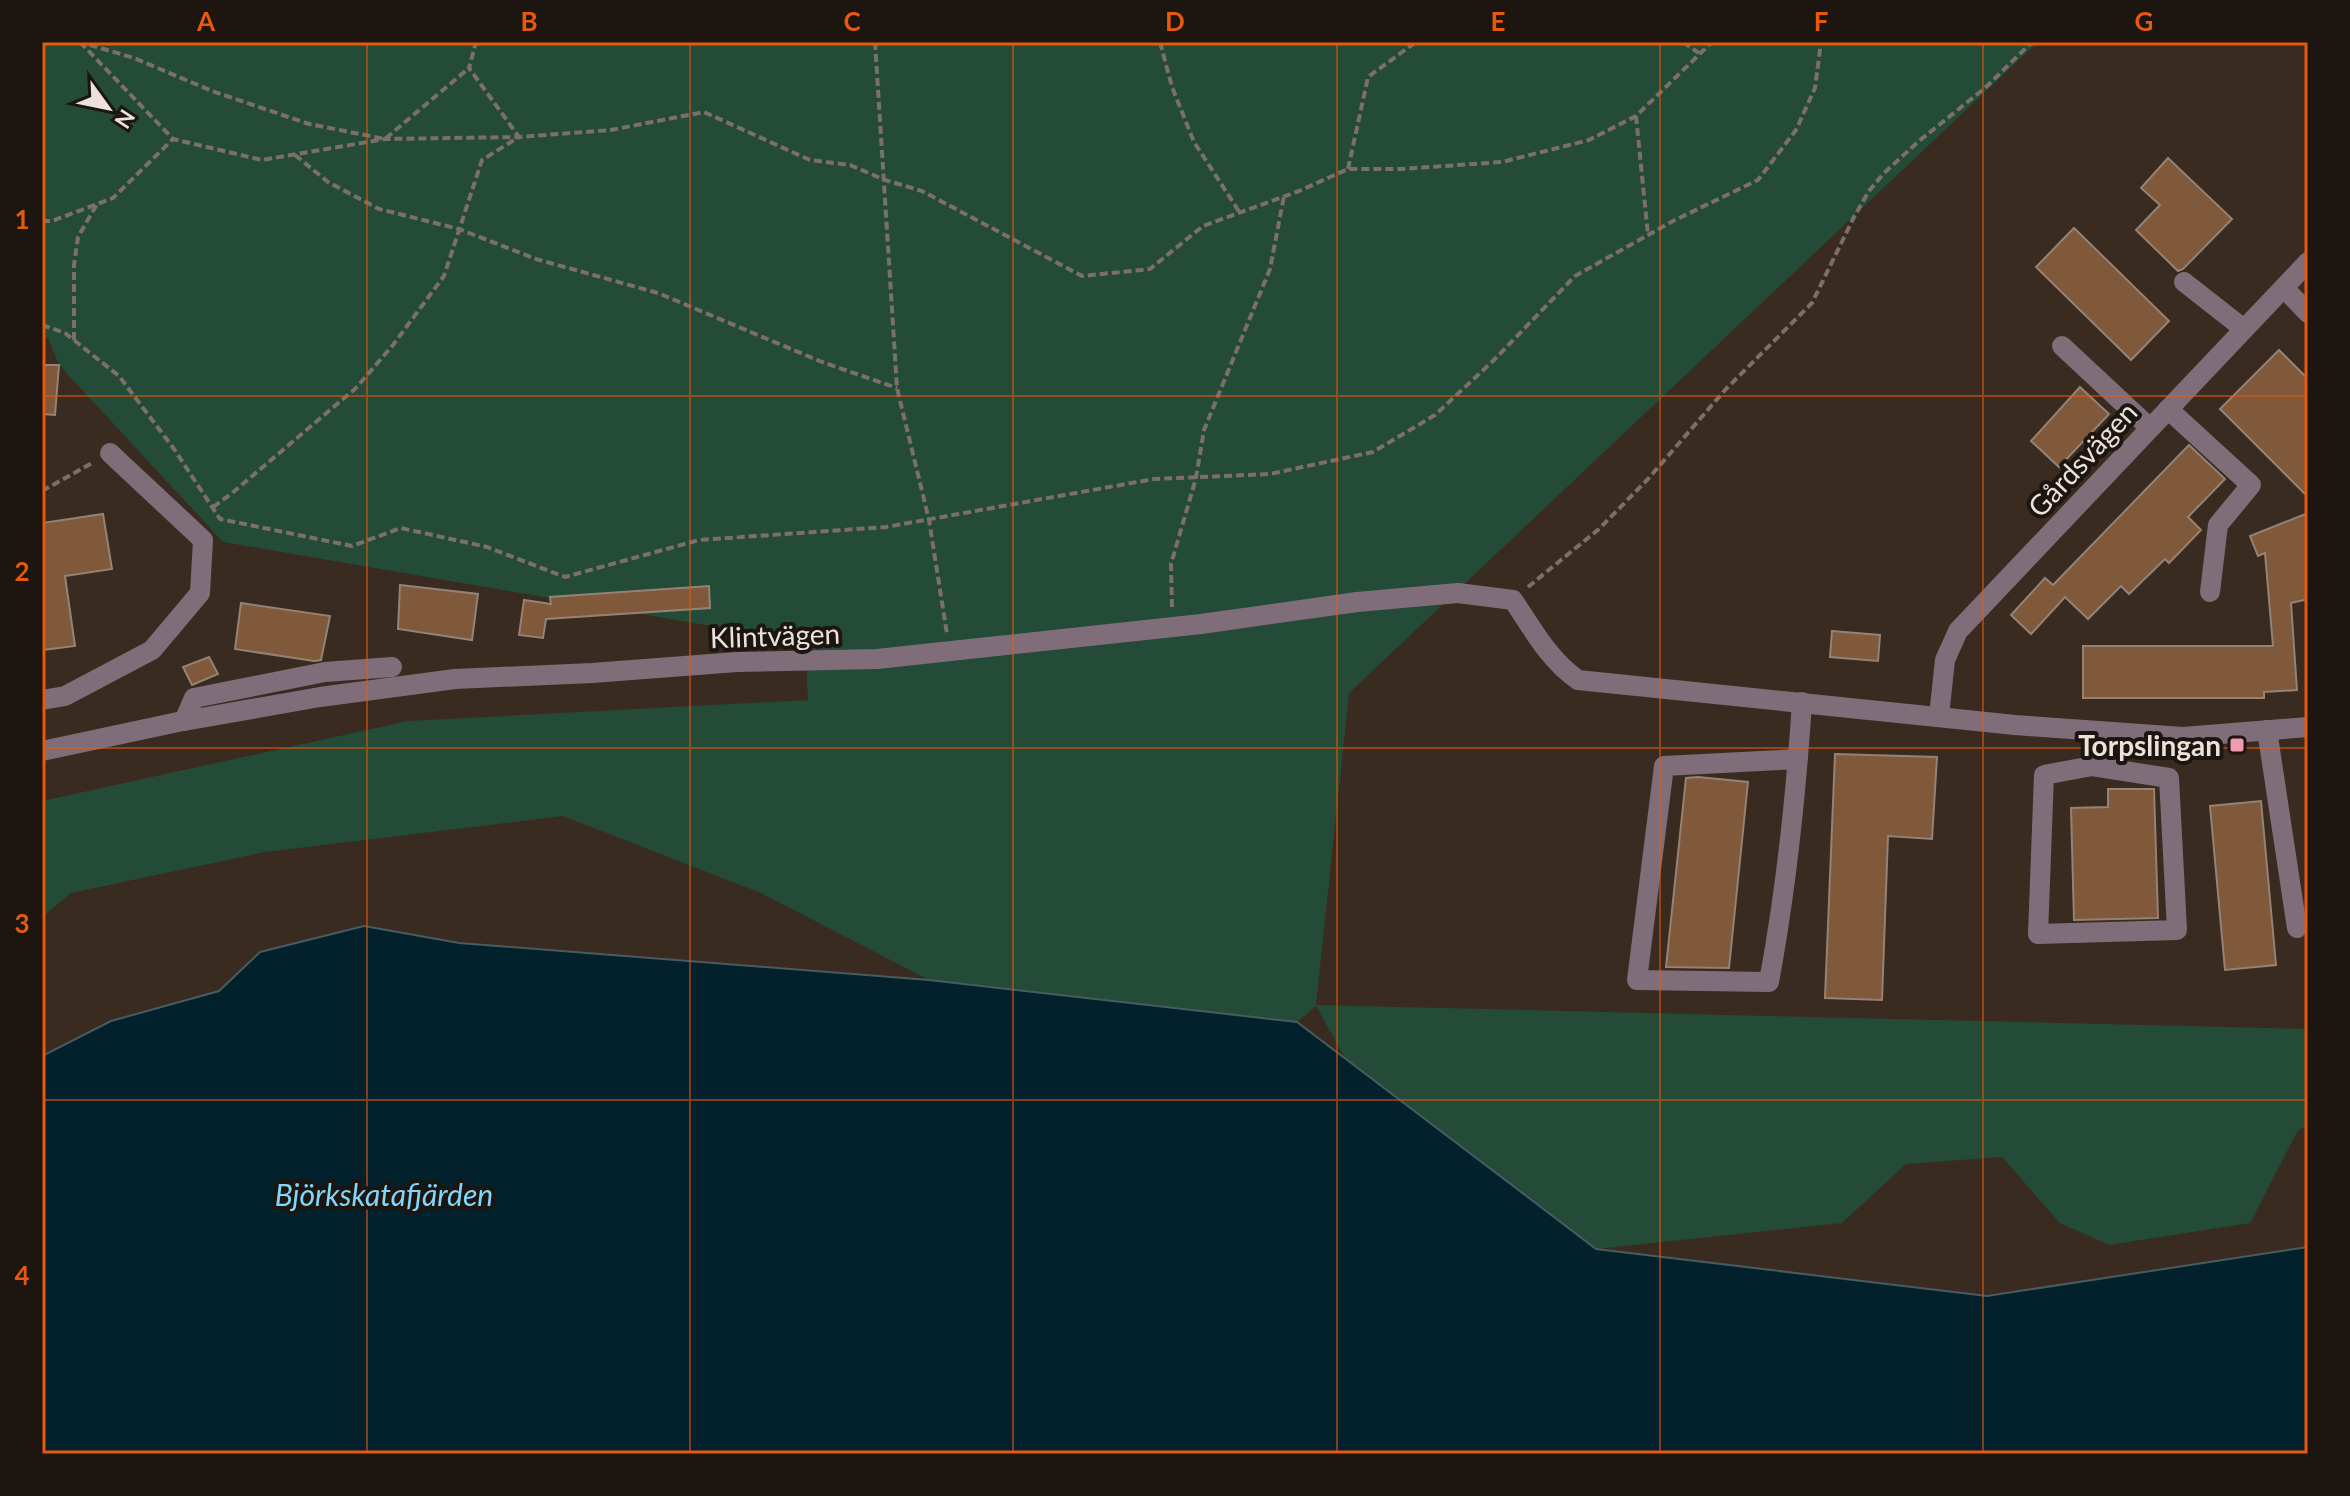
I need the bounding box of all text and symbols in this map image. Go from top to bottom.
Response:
text: A [196,5,216,37]
text: B [520,5,538,37]
text: C [843,5,861,37]
text: D [1165,5,1185,37]
text: E [1491,5,1505,37]
text: F [1814,5,1828,37]
text: G [2135,5,2153,37]
north arrow [68,68,148,148]
text: N [109,105,141,134]
text: 1 [14,203,30,235]
street label: Gårdsvägen [2020,395,2144,523]
text: 2 [14,555,30,587]
street label: Klintvägen [709,616,841,654]
place label: Torpslingan [2078,728,2221,762]
marker: Torpslingan [2228,736,2246,754]
text: 3 [14,907,30,939]
water label: Björkskatafjärden [275,1176,493,1212]
text: 4 [14,1259,30,1291]

